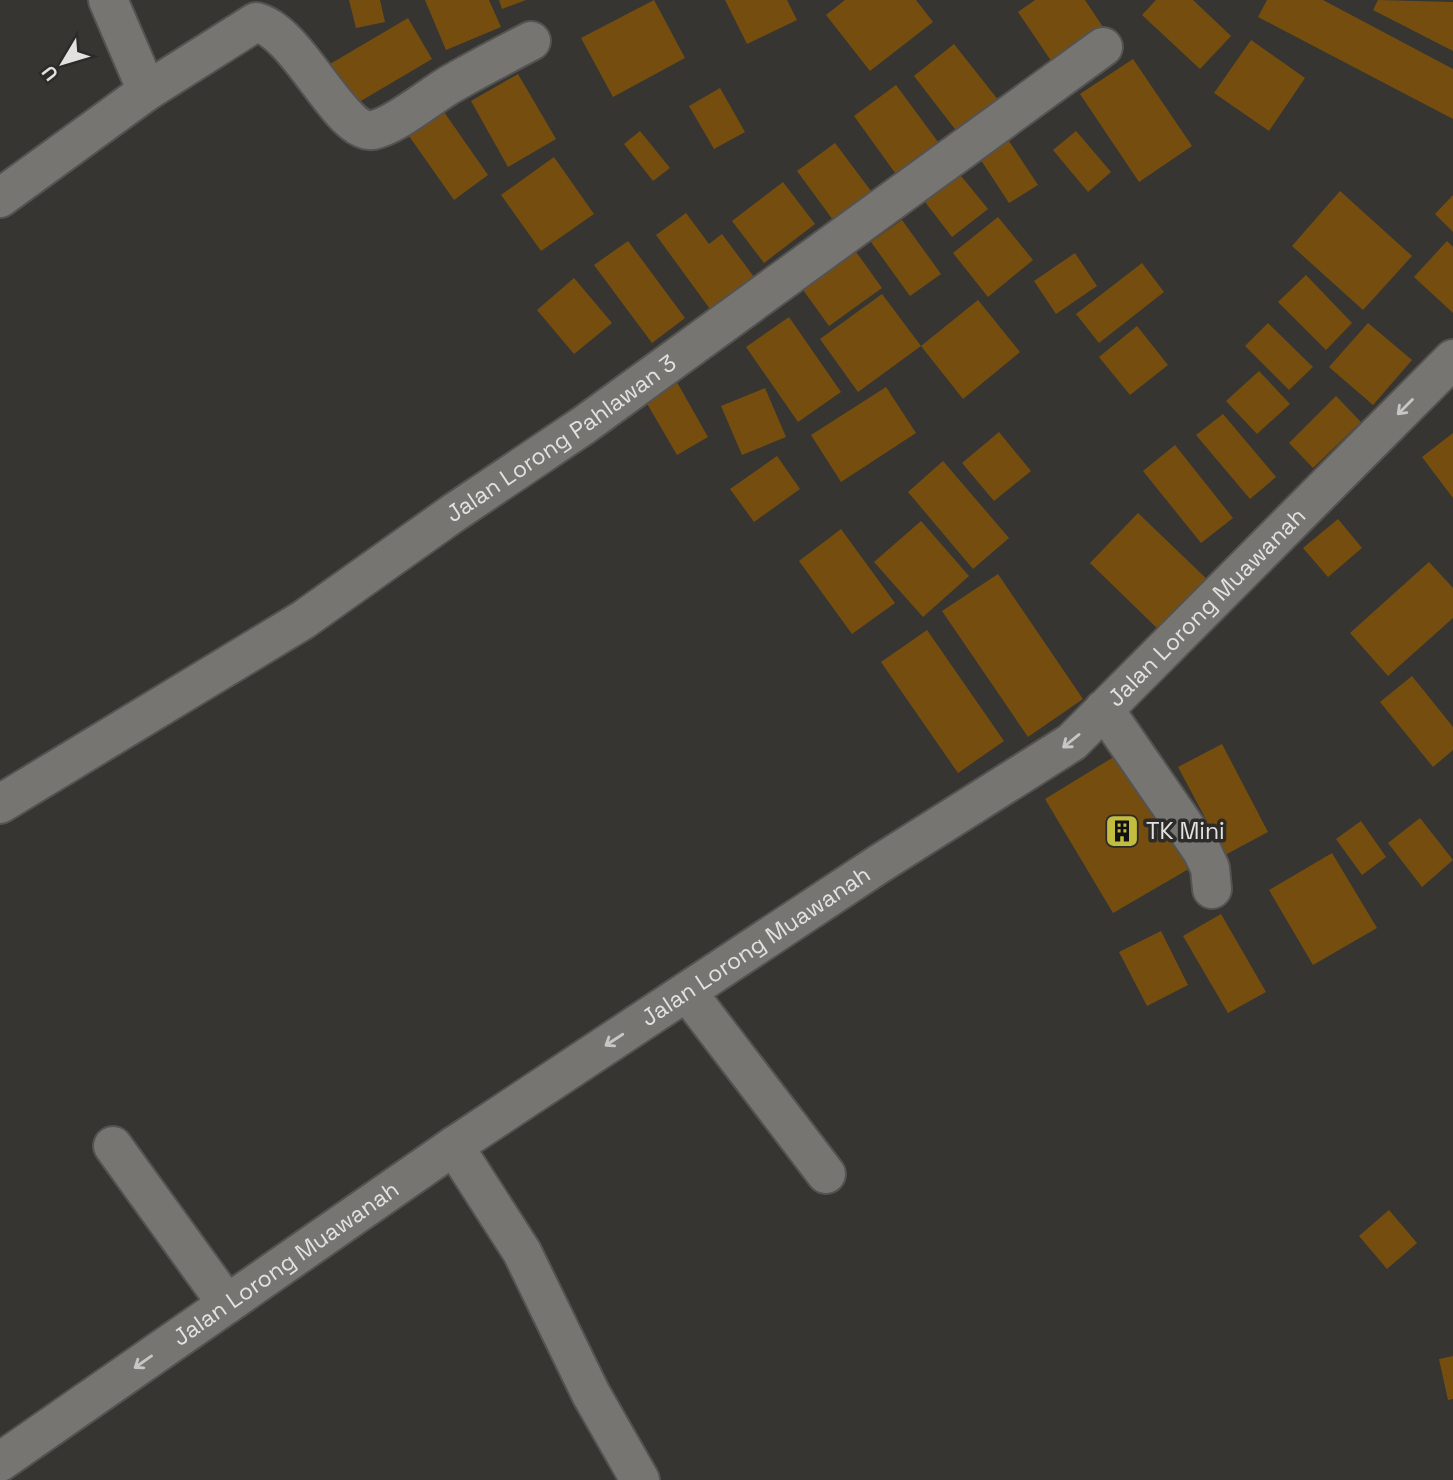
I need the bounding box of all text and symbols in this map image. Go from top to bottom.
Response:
north arrow [28,28,98,98]
text: U [36,60,64,86]
street label: Jalan Lorong Pahlawan 3 [440,348,682,529]
one-way arrow [1396,399,1413,416]
street label: Jalan Lorong Muawanah [1101,501,1312,713]
one-way arrow [1062,734,1080,749]
building icon: TK Mini [1103,812,1141,850]
place label: TK Mini [1146,816,1225,846]
street label: Jalan Lorong Muawanah [635,859,876,1033]
one-way arrow [605,1033,624,1048]
street label: Jalan Lorong Muawanah [167,1174,405,1352]
one-way arrow [134,1355,153,1369]

